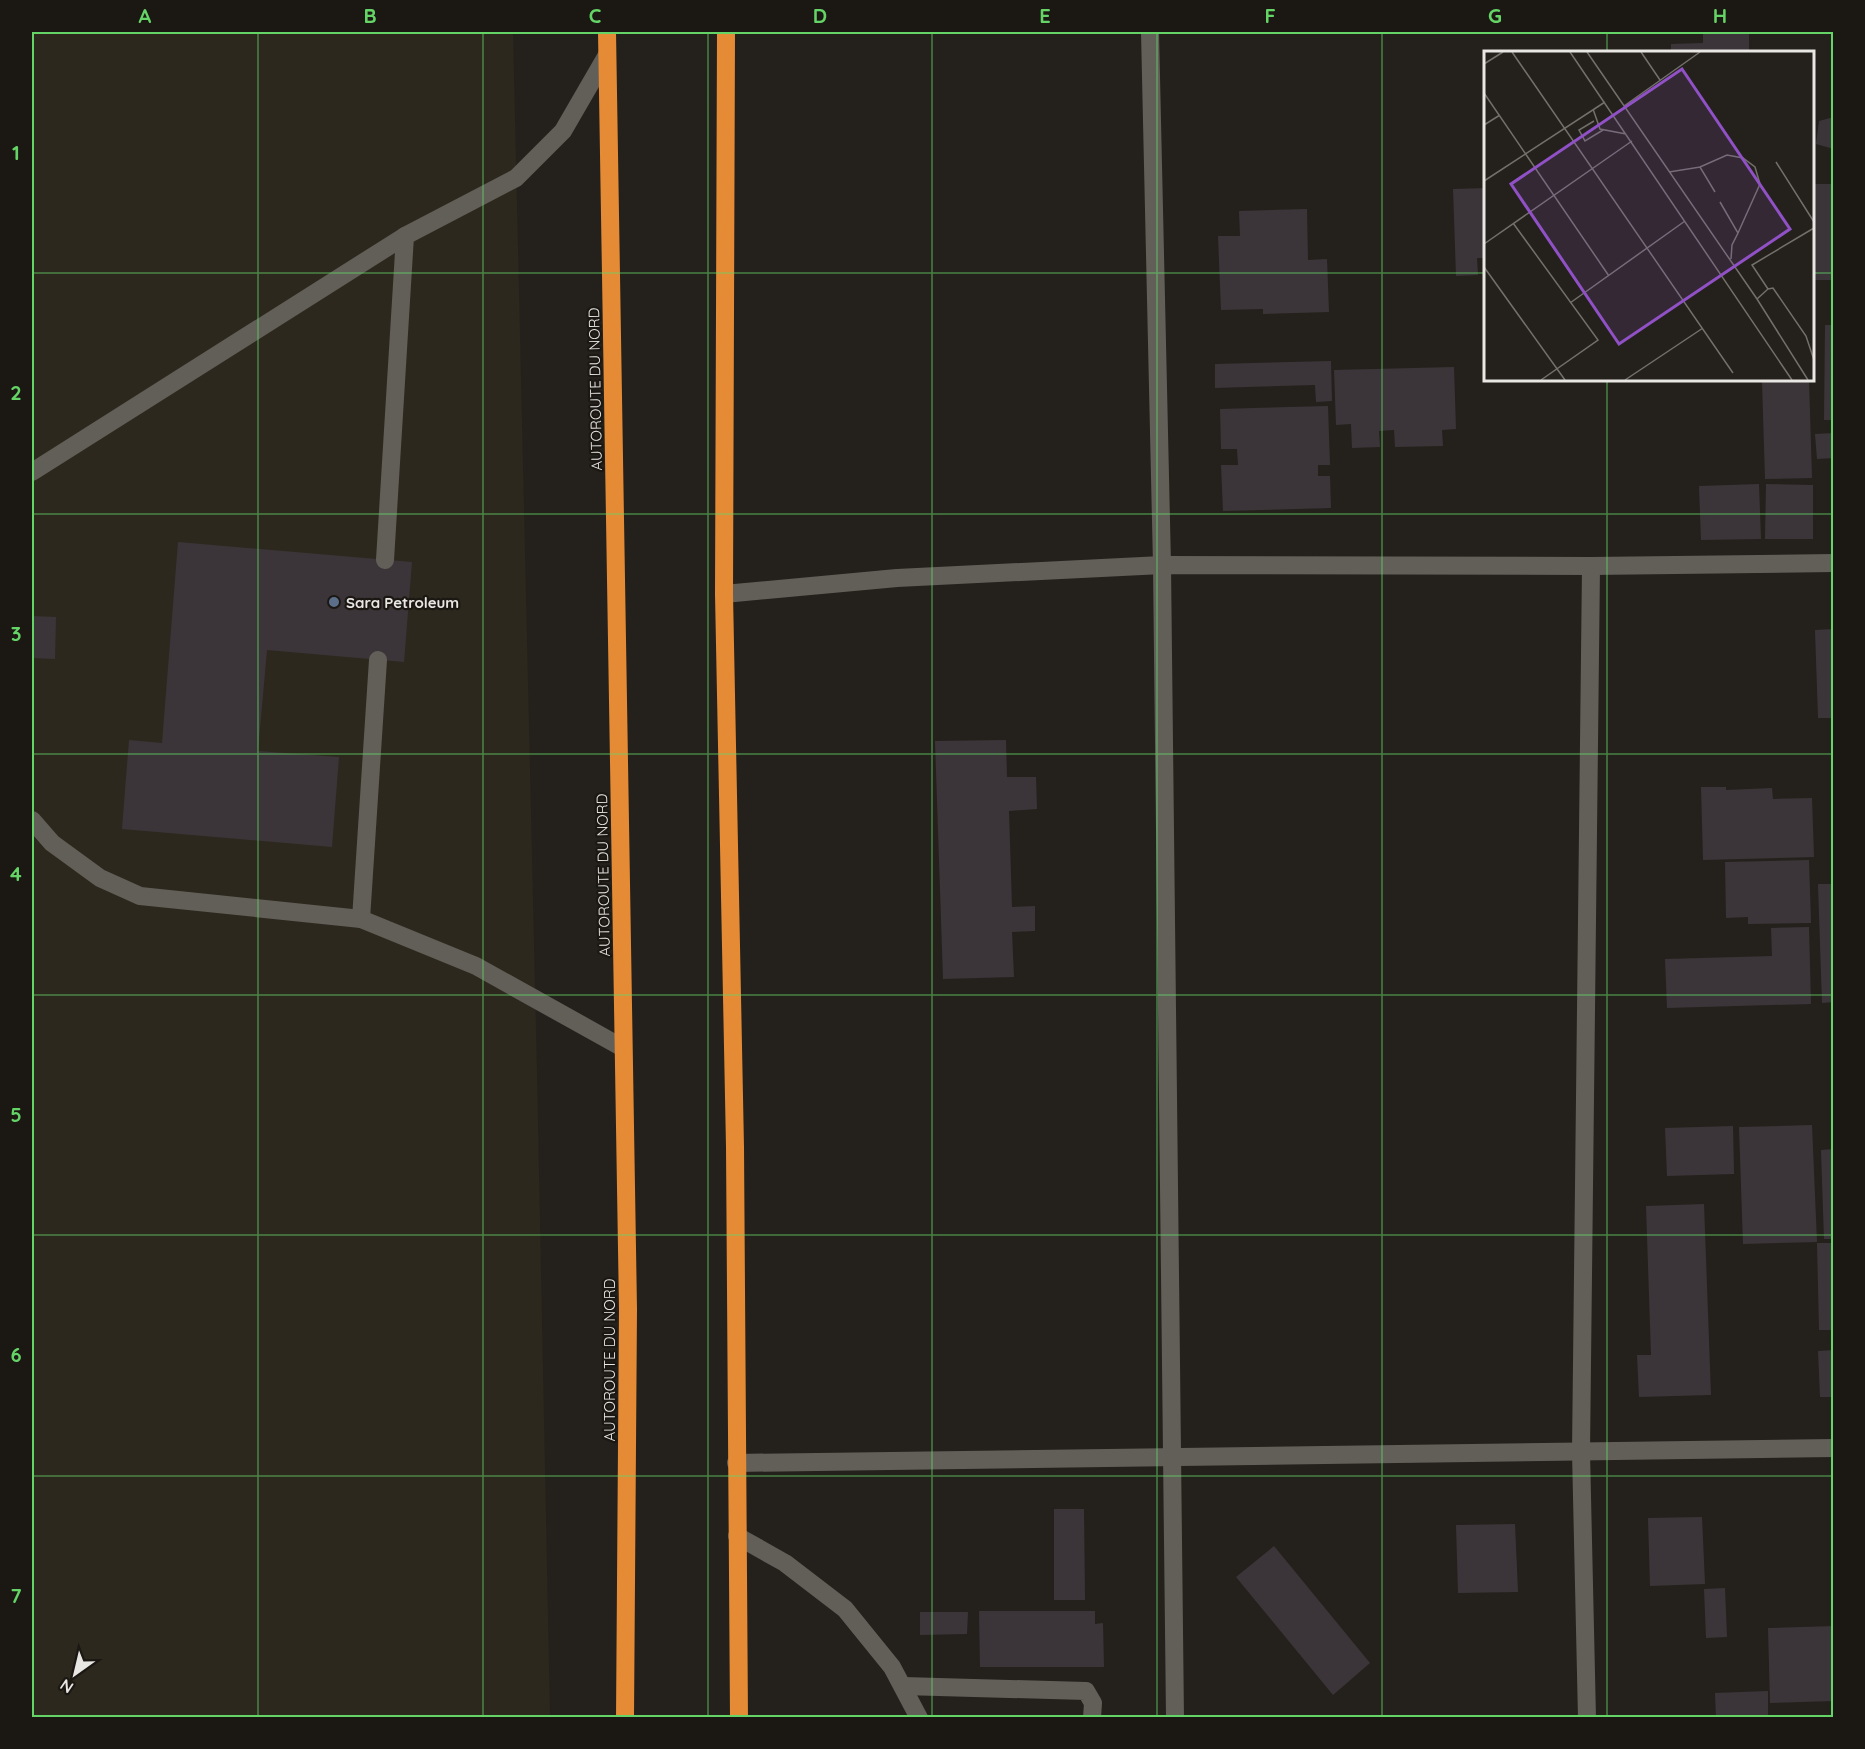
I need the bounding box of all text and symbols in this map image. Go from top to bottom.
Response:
text: A [139,3,152,28]
text: B [363,3,377,28]
text: C [589,3,602,28]
text: D [813,3,827,28]
text: E [1039,3,1051,28]
text: F [1264,3,1276,28]
text: G [1488,3,1502,28]
text: H [1713,3,1727,28]
inset map [1484,51,1814,381]
text: 1 [12,140,20,165]
street label: AUTOROUTE DU NORD [584,307,606,471]
text: 2 [10,380,22,405]
place label: Sara Petroleum [346,593,459,612]
marker: Sara Petroleum [327,595,341,609]
text: 3 [11,621,21,646]
street label: AUTOROUTE DU NORD [592,793,614,957]
text: 4 [10,861,22,886]
text: 5 [10,1102,22,1127]
street label: AUTOROUTE DU NORD [600,1278,619,1442]
text: 6 [10,1342,22,1367]
text: 7 [11,1583,22,1608]
north arrow [45,1644,105,1704]
text: N [56,1675,77,1698]

